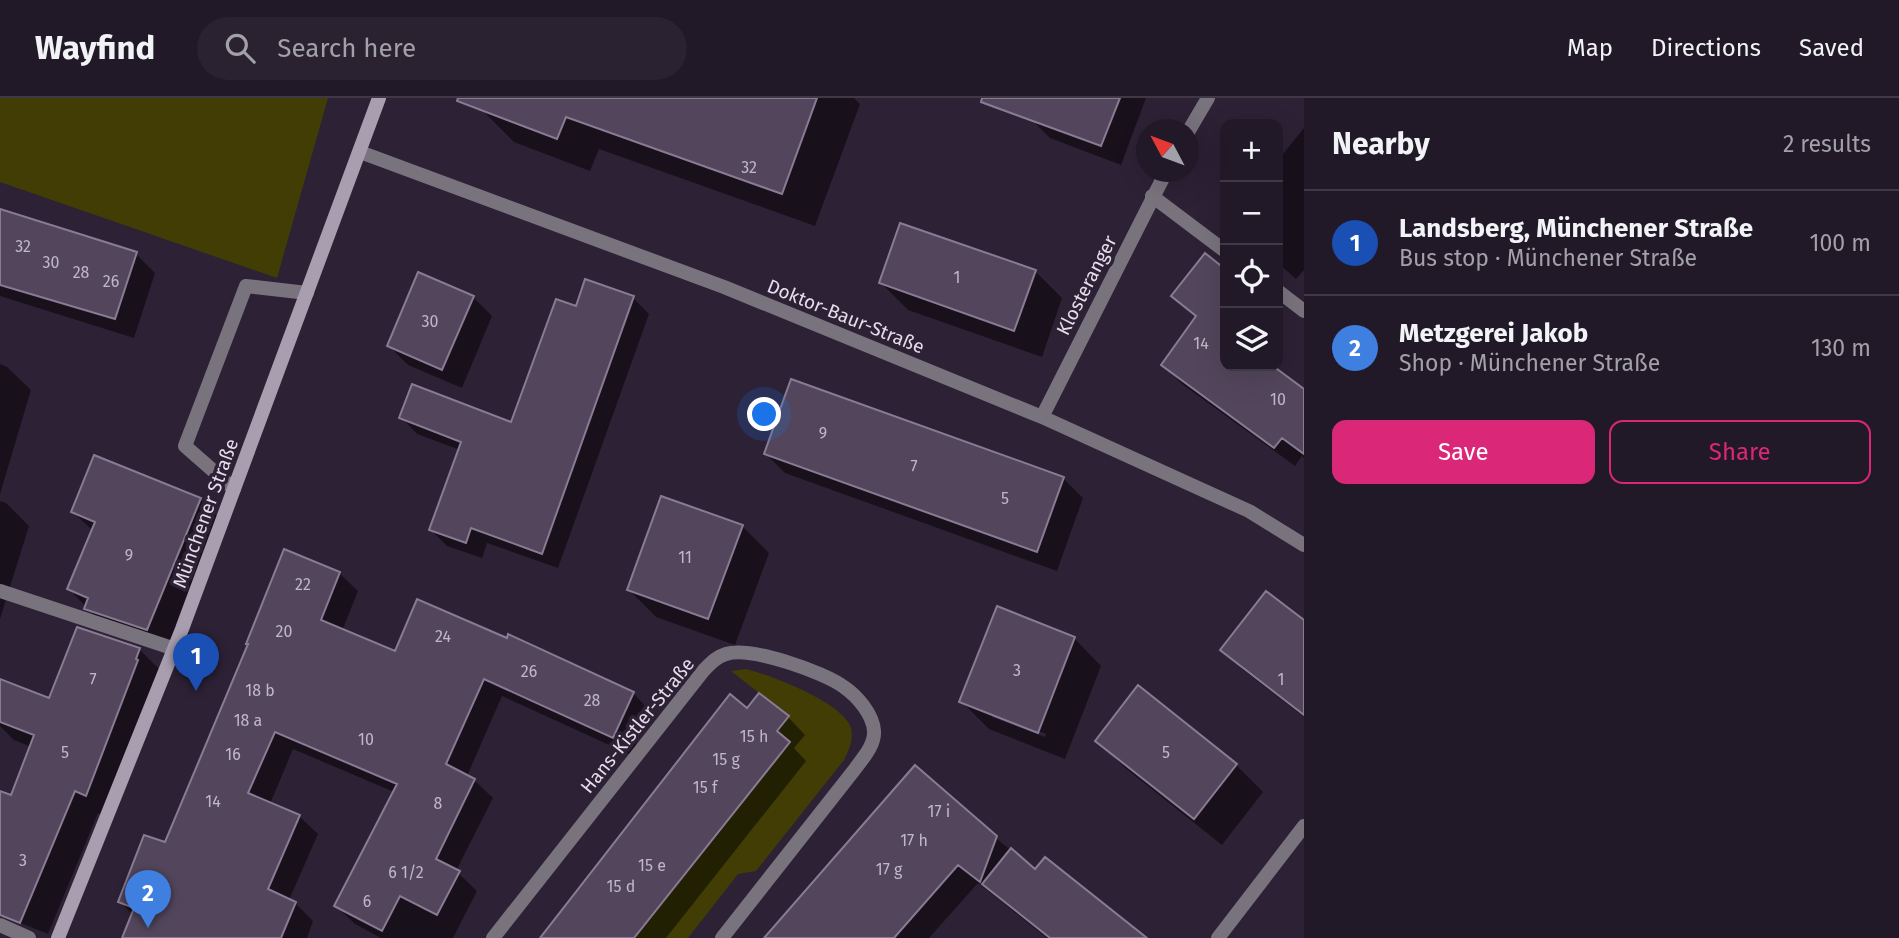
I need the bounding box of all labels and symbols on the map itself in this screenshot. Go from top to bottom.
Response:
north arrow [1136,119,1199,182]
house number: 32 [741,158,757,177]
street label: Klosteranger [1051,231,1122,339]
house number: 32 [15,237,31,256]
house number: 30 [43,253,60,272]
house number: 28 [73,263,90,282]
house number: 1 [954,268,960,287]
house number: 26 [103,272,119,291]
street label: Doktor-Baur-Straße [764,274,928,358]
house number: 30 [422,312,439,331]
house number: 14 [1193,334,1209,353]
house number: 10 [1270,390,1286,409]
your location [747,397,781,431]
house number: 9 [819,424,827,443]
street label: Münchener Straße [168,435,243,591]
house number: 7 [910,457,918,476]
house number: 5 [1001,489,1009,508]
house number: 9 [125,546,133,565]
house number: 11 [678,548,692,567]
house number: 22 [295,575,311,594]
house number: 20 [276,622,292,641]
house number: 24 [435,627,451,646]
pin: 1 [173,633,219,691]
street label: Hans-Kistler-Straße [576,653,699,798]
house number: 3 [1013,661,1021,680]
house number: 26 [521,662,537,681]
house number: 7 [89,670,97,689]
house number: 1 [1278,670,1284,689]
house number: 18 b [245,681,275,700]
house number: 28 [584,691,601,710]
house number: 18 a [234,711,262,730]
house number: 15 h [740,727,768,746]
house number: 10 [358,730,374,749]
house number: 5 [61,743,69,762]
house number: 5 [1162,743,1170,762]
house number: 16 [225,745,241,764]
house number: 15 g [712,750,740,769]
house number: 15 f [693,778,719,797]
house number: 14 [205,792,221,811]
house number: 8 [434,794,443,813]
house number: 17 i [928,802,950,821]
house number: 17 h [900,831,928,850]
house number: 3 [19,851,27,870]
house number: 15 e [638,856,666,875]
house number: 17 g [876,860,903,879]
house number: 6 1/2 [388,863,424,882]
pin: 2 [125,870,171,928]
house number: 15 d [607,877,635,896]
house number: 6 [363,892,371,911]

